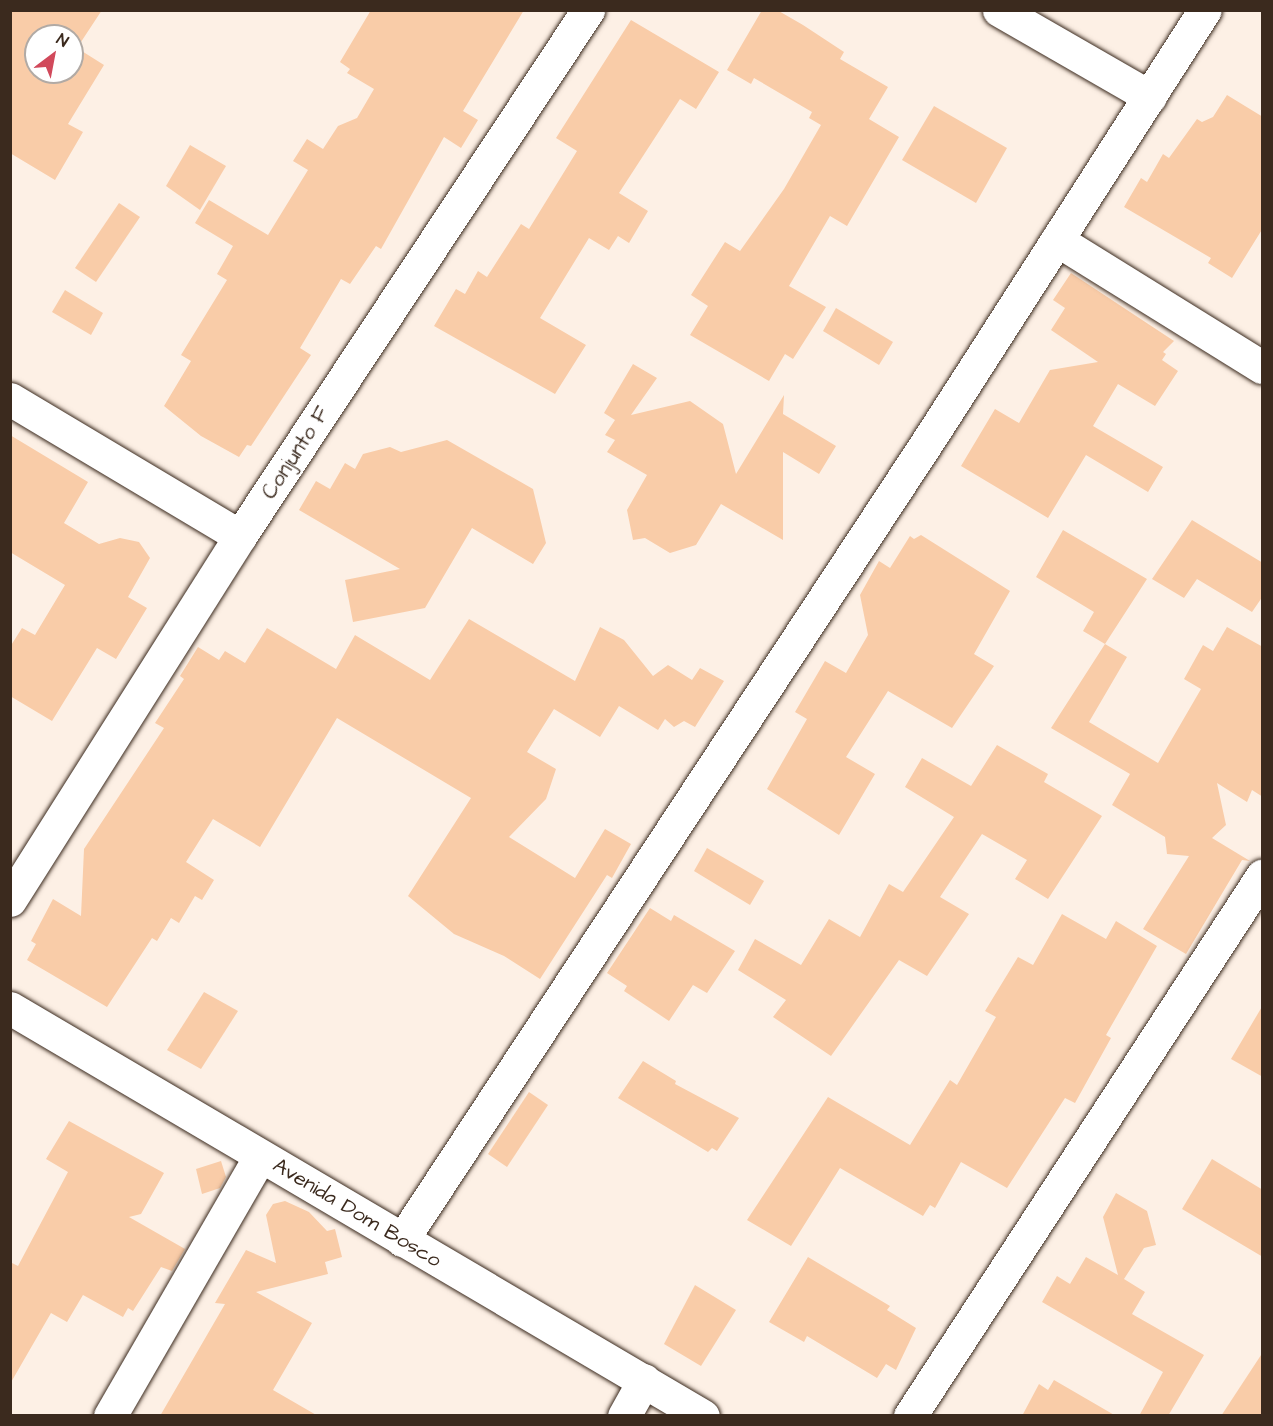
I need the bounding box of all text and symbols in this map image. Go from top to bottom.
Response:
north arrow [24,24,84,84]
text: N [52,28,73,52]
street label: Conjunto F [257,402,335,504]
street label: Avenida Dom Bosco [268,1153,446,1273]

